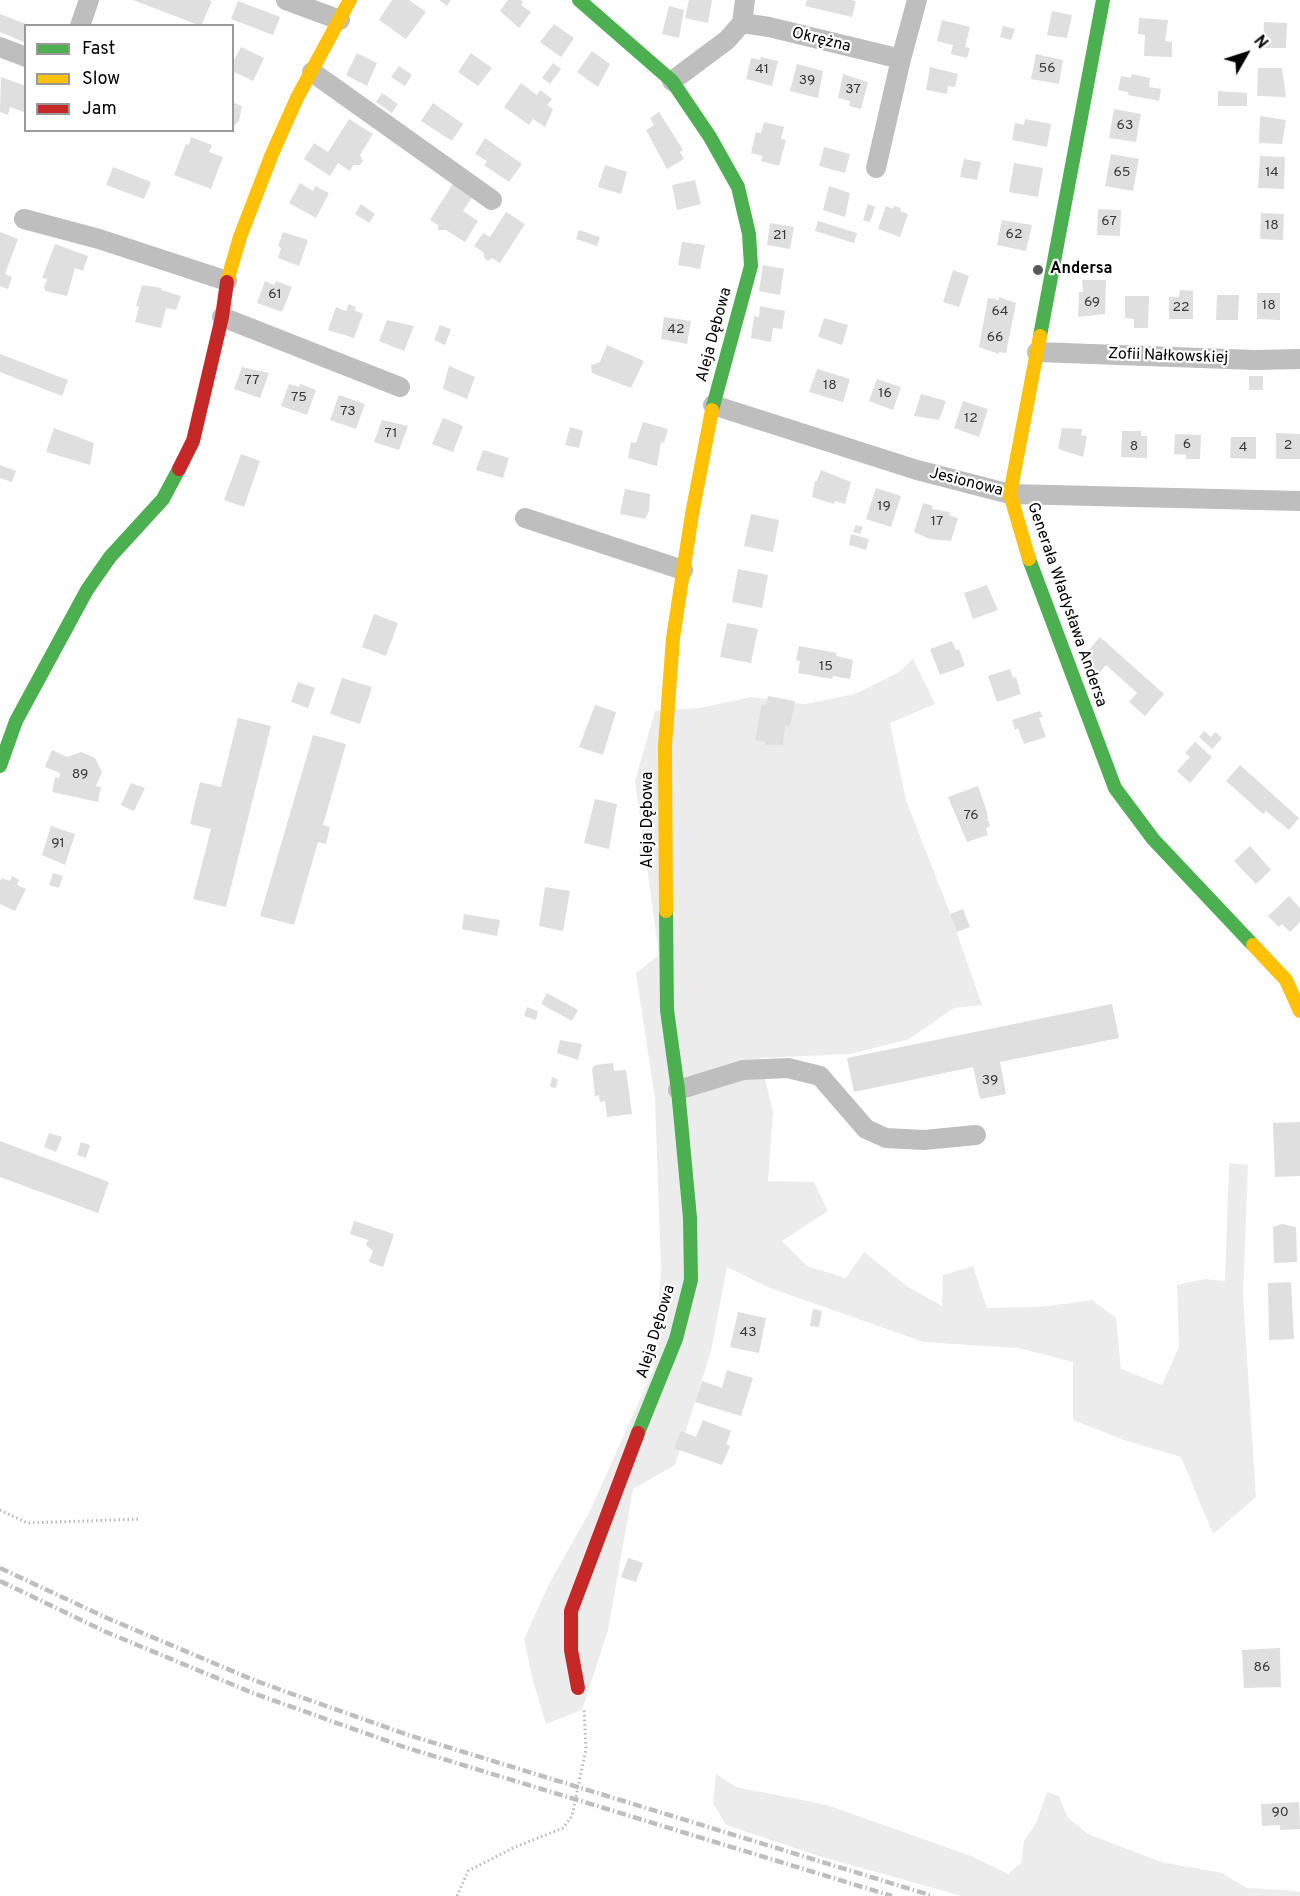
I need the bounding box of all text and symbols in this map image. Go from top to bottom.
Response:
legend [24,24,234,132]
street label: Okrężna [789,24,853,58]
north arrow [1216,24,1276,84]
text: N [1249,32,1271,53]
text: Fast [82,38,115,61]
house number: 56 [1038,61,1056,77]
house number: 41 [755,62,769,78]
text: Slow [82,68,120,91]
house number: 39 [799,73,815,89]
house number: 37 [845,82,861,98]
text: Jam [82,98,117,121]
house number: 63 [1117,118,1133,134]
house number: 65 [1113,165,1131,181]
house number: 14 [1265,165,1279,181]
house number: 67 [1101,214,1117,230]
house number: 18 [1265,218,1279,234]
house number: 62 [1006,227,1022,243]
house number: 21 [773,228,787,244]
place label: Andersa [1050,260,1112,280]
marker: Andersa [1031,263,1045,277]
street label: Aleja Dębowa [693,286,737,384]
house number: 61 [268,287,282,303]
house number: 69 [1084,295,1100,311]
house number: 18 [1262,298,1276,314]
house number: 22 [1172,300,1190,316]
house number: 64 [991,304,1009,320]
house number: 42 [667,322,685,338]
house number: 66 [987,330,1003,346]
street label: Zofii Nałkowskiej [1107,345,1229,369]
house number: 77 [244,373,260,389]
house number: 18 [823,378,837,394]
house number: 16 [878,386,892,402]
house number: 75 [291,390,307,406]
house number: 73 [340,404,356,420]
house number: 12 [964,411,978,427]
house number: 71 [385,426,397,442]
house number: 6 [1183,437,1191,453]
house number: 2 [1284,438,1292,454]
house number: 8 [1130,439,1138,455]
house number: 4 [1239,440,1247,456]
street label: Jesionowa [927,465,1005,501]
house number: 19 [877,499,891,515]
street label: Generała Władysława Andersa [1022,500,1110,710]
house number: 17 [931,514,943,530]
house number: 15 [819,659,833,675]
house number: 89 [72,767,88,783]
street label: Aleja Dębowa [639,772,659,868]
house number: 76 [964,808,978,824]
house number: 91 [51,836,65,852]
house number: 39 [982,1073,998,1089]
street label: Aleja Dębowa [634,1283,680,1381]
house number: 43 [739,1325,757,1341]
house number: 86 [1254,1660,1270,1676]
house number: 90 [1271,1805,1289,1821]

